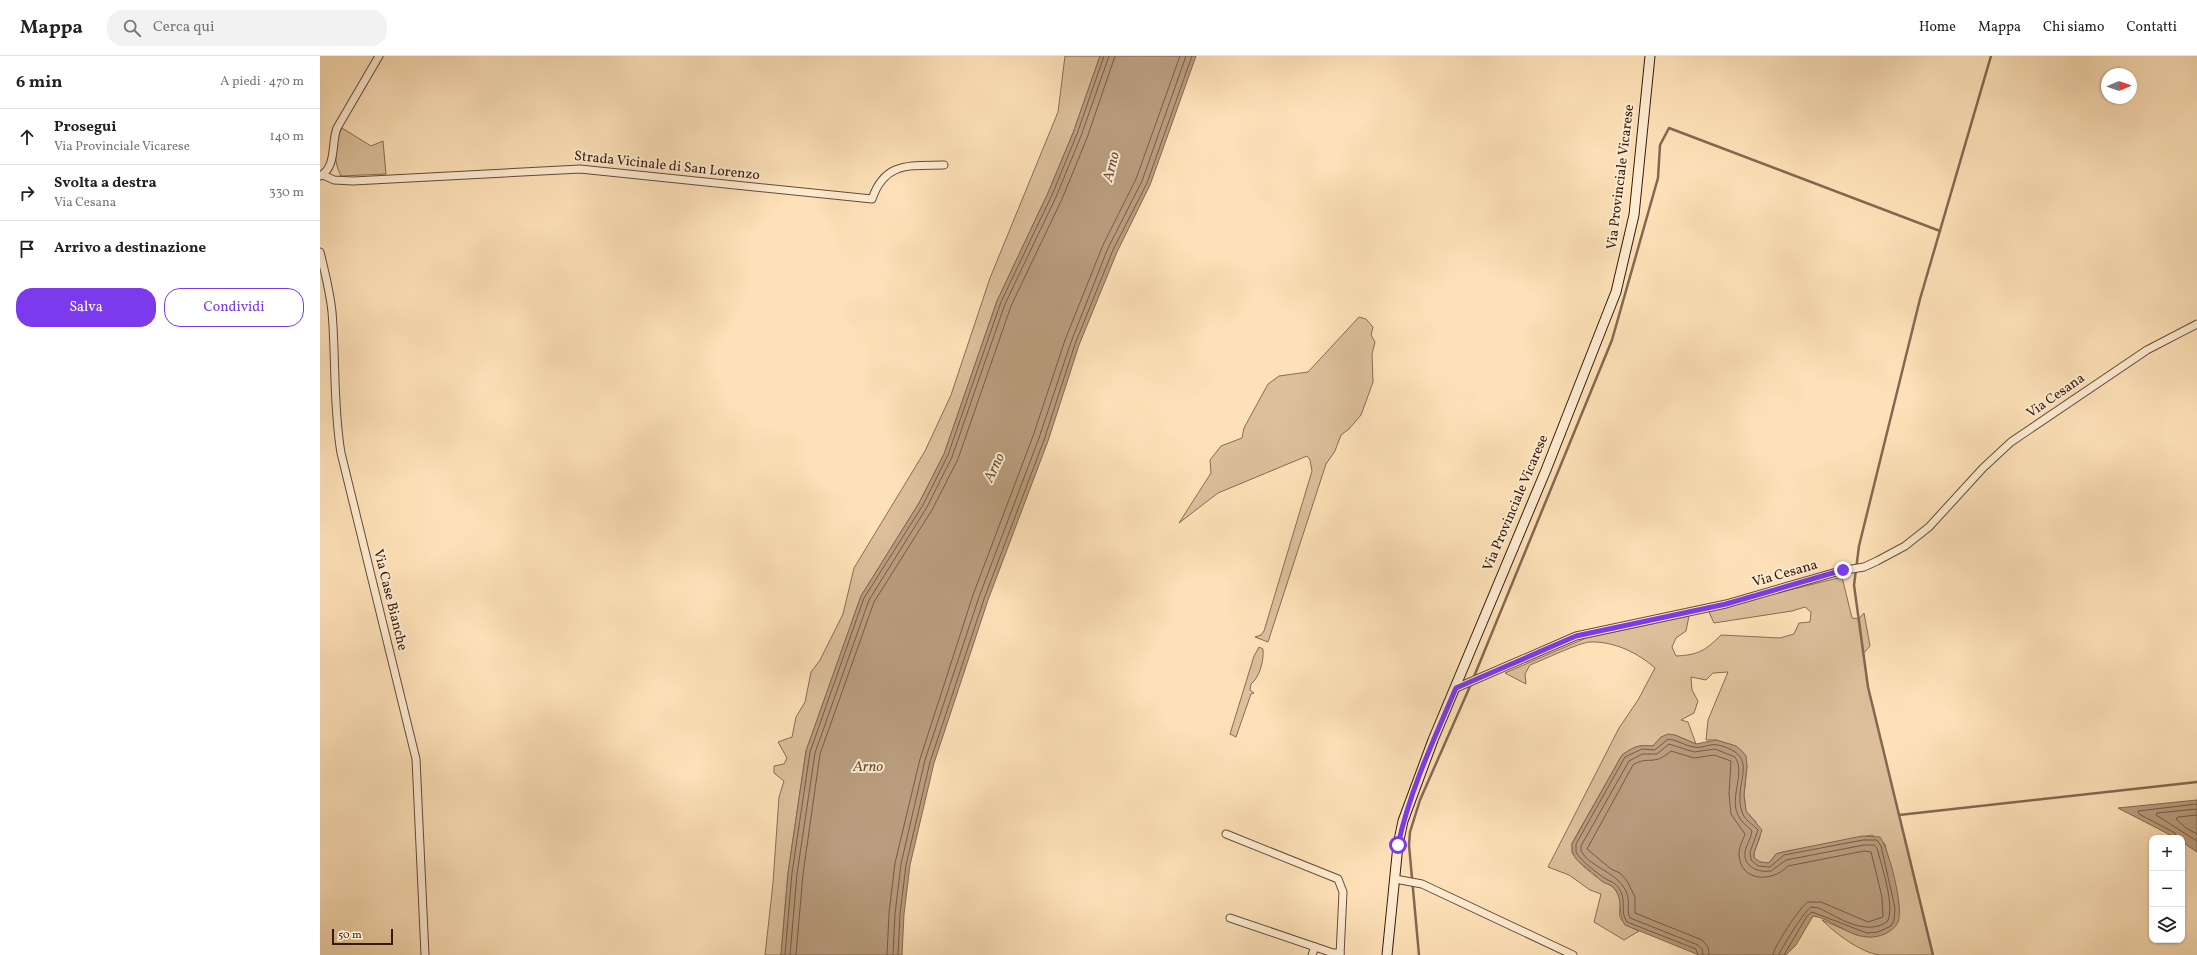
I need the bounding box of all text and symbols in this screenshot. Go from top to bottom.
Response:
search box [107,10,387,46]
text: Mappa [20,15,83,41]
icon: search [121,17,143,39]
text: Cerca qui [153,17,214,38]
text: Home [1919,18,1956,37]
text: Mappa [1978,18,2021,37]
text: Chi siamo [2043,18,2104,37]
text: Contatti [2126,18,2177,37]
north arrow [2101,68,2137,104]
text: 6 min [16,71,62,94]
text: A piedi · 470 m [220,73,304,91]
street label: Via Provinciale Vicarese [1603,103,1639,251]
text: Prosegui [54,117,117,138]
icon: ahead [16,126,38,148]
text: 140 m [270,128,304,146]
text: Via Provinciale Vicarese [54,138,190,156]
street label: Strada Vicinale di San Lorenzo [573,147,761,185]
water label: Arno [1098,150,1126,185]
text: Svolta a destra [54,173,157,194]
icon: right [16,182,38,204]
text: 330 m [269,184,304,202]
text: Via Cesana [54,194,116,212]
icon: arrive [16,238,38,260]
text: Arrivo a destinazione [54,238,206,259]
button: Salva [16,288,156,327]
button: Condividi [164,288,304,327]
street label: Via Cesana [2023,369,2089,423]
street label: Via Provinciale Vicarese [1479,432,1553,574]
water label: Arno [979,450,1011,487]
street label: Via Case Bianche [368,547,412,653]
street label: Via Cesana [1750,556,1820,592]
route end [1834,561,1852,579]
water label: Arno [852,757,883,778]
map controls [2149,835,2185,943]
button: + [2149,835,2185,871]
route start [1389,836,1407,854]
button: − [2149,871,2185,907]
button: layers [2149,907,2185,943]
scale bar [332,927,393,946]
text: 50 m [338,928,362,943]

